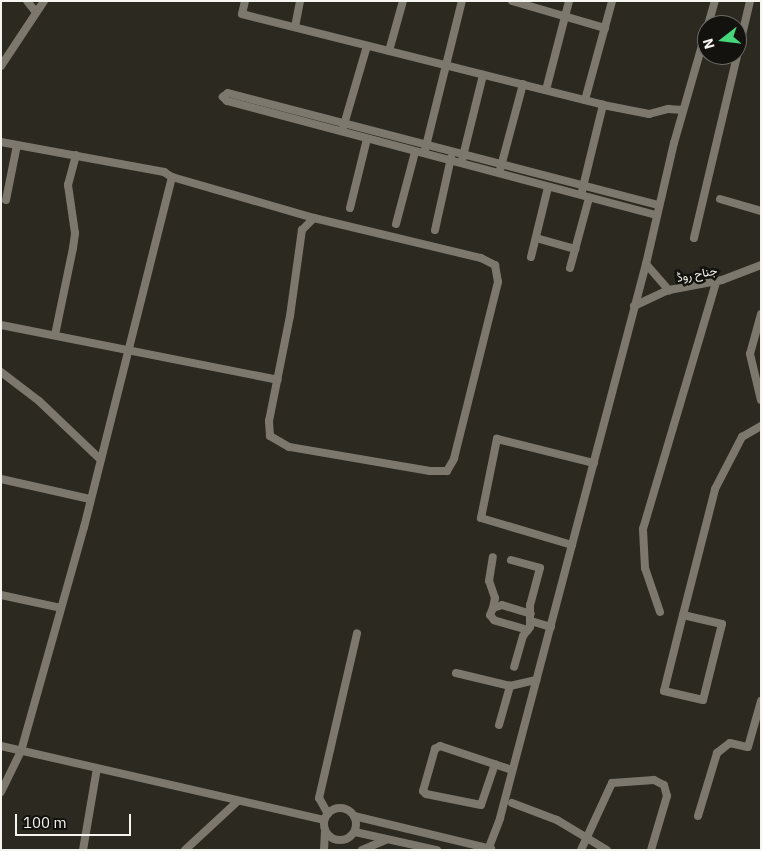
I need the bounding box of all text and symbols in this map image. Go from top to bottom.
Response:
north arrow [697,15,747,65]
text: N [698,37,719,51]
street label: جناح روڈ [675,263,719,285]
scale bar [18,804,134,836]
text: 100 m [23,813,67,832]

